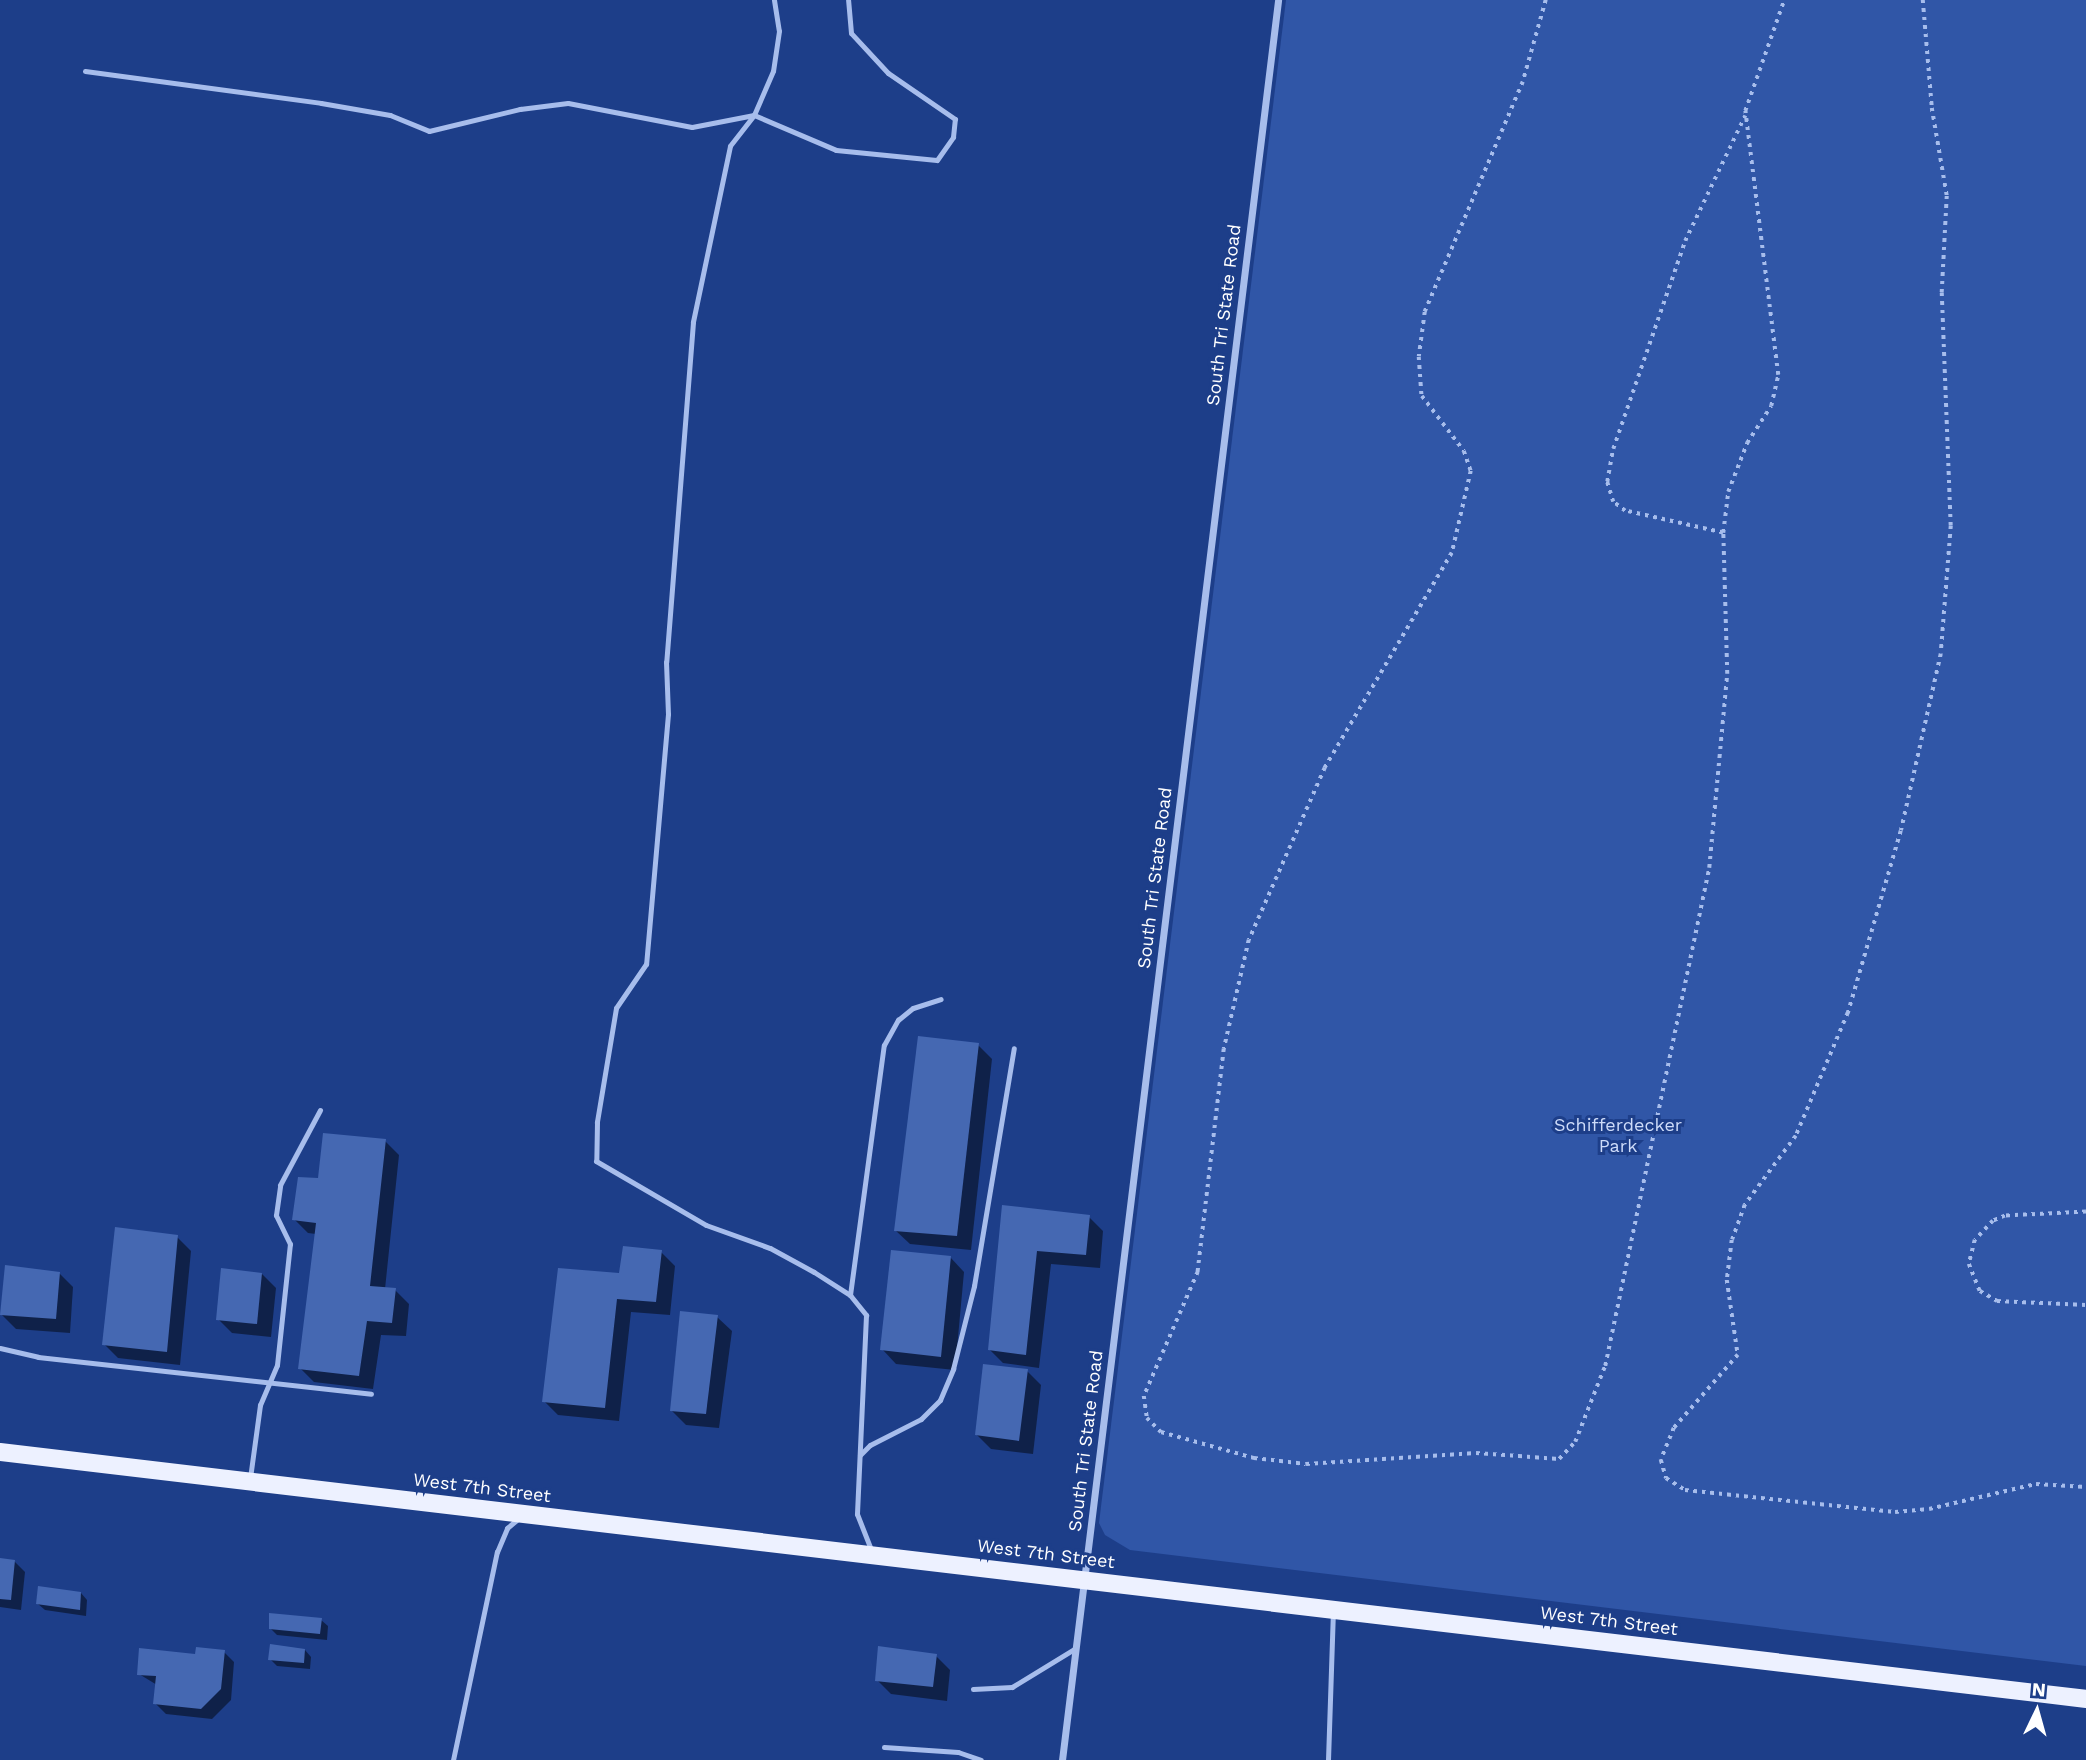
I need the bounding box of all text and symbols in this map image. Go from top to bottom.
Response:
street label: South Tri State Road [1202,223,1246,407]
street label: South Tri State Road [1133,786,1177,970]
park label: Schifferdecker Park [1554,1115,1682,1158]
street label: South Tri State Road [1064,1349,1108,1533]
street label: West 7th Street [412,1469,552,1507]
street label: West 7th Street [976,1535,1116,1573]
street label: West 7th Street [1539,1602,1679,1640]
north arrow [2002,1676,2072,1746]
text: N [2031,1678,2047,1702]

